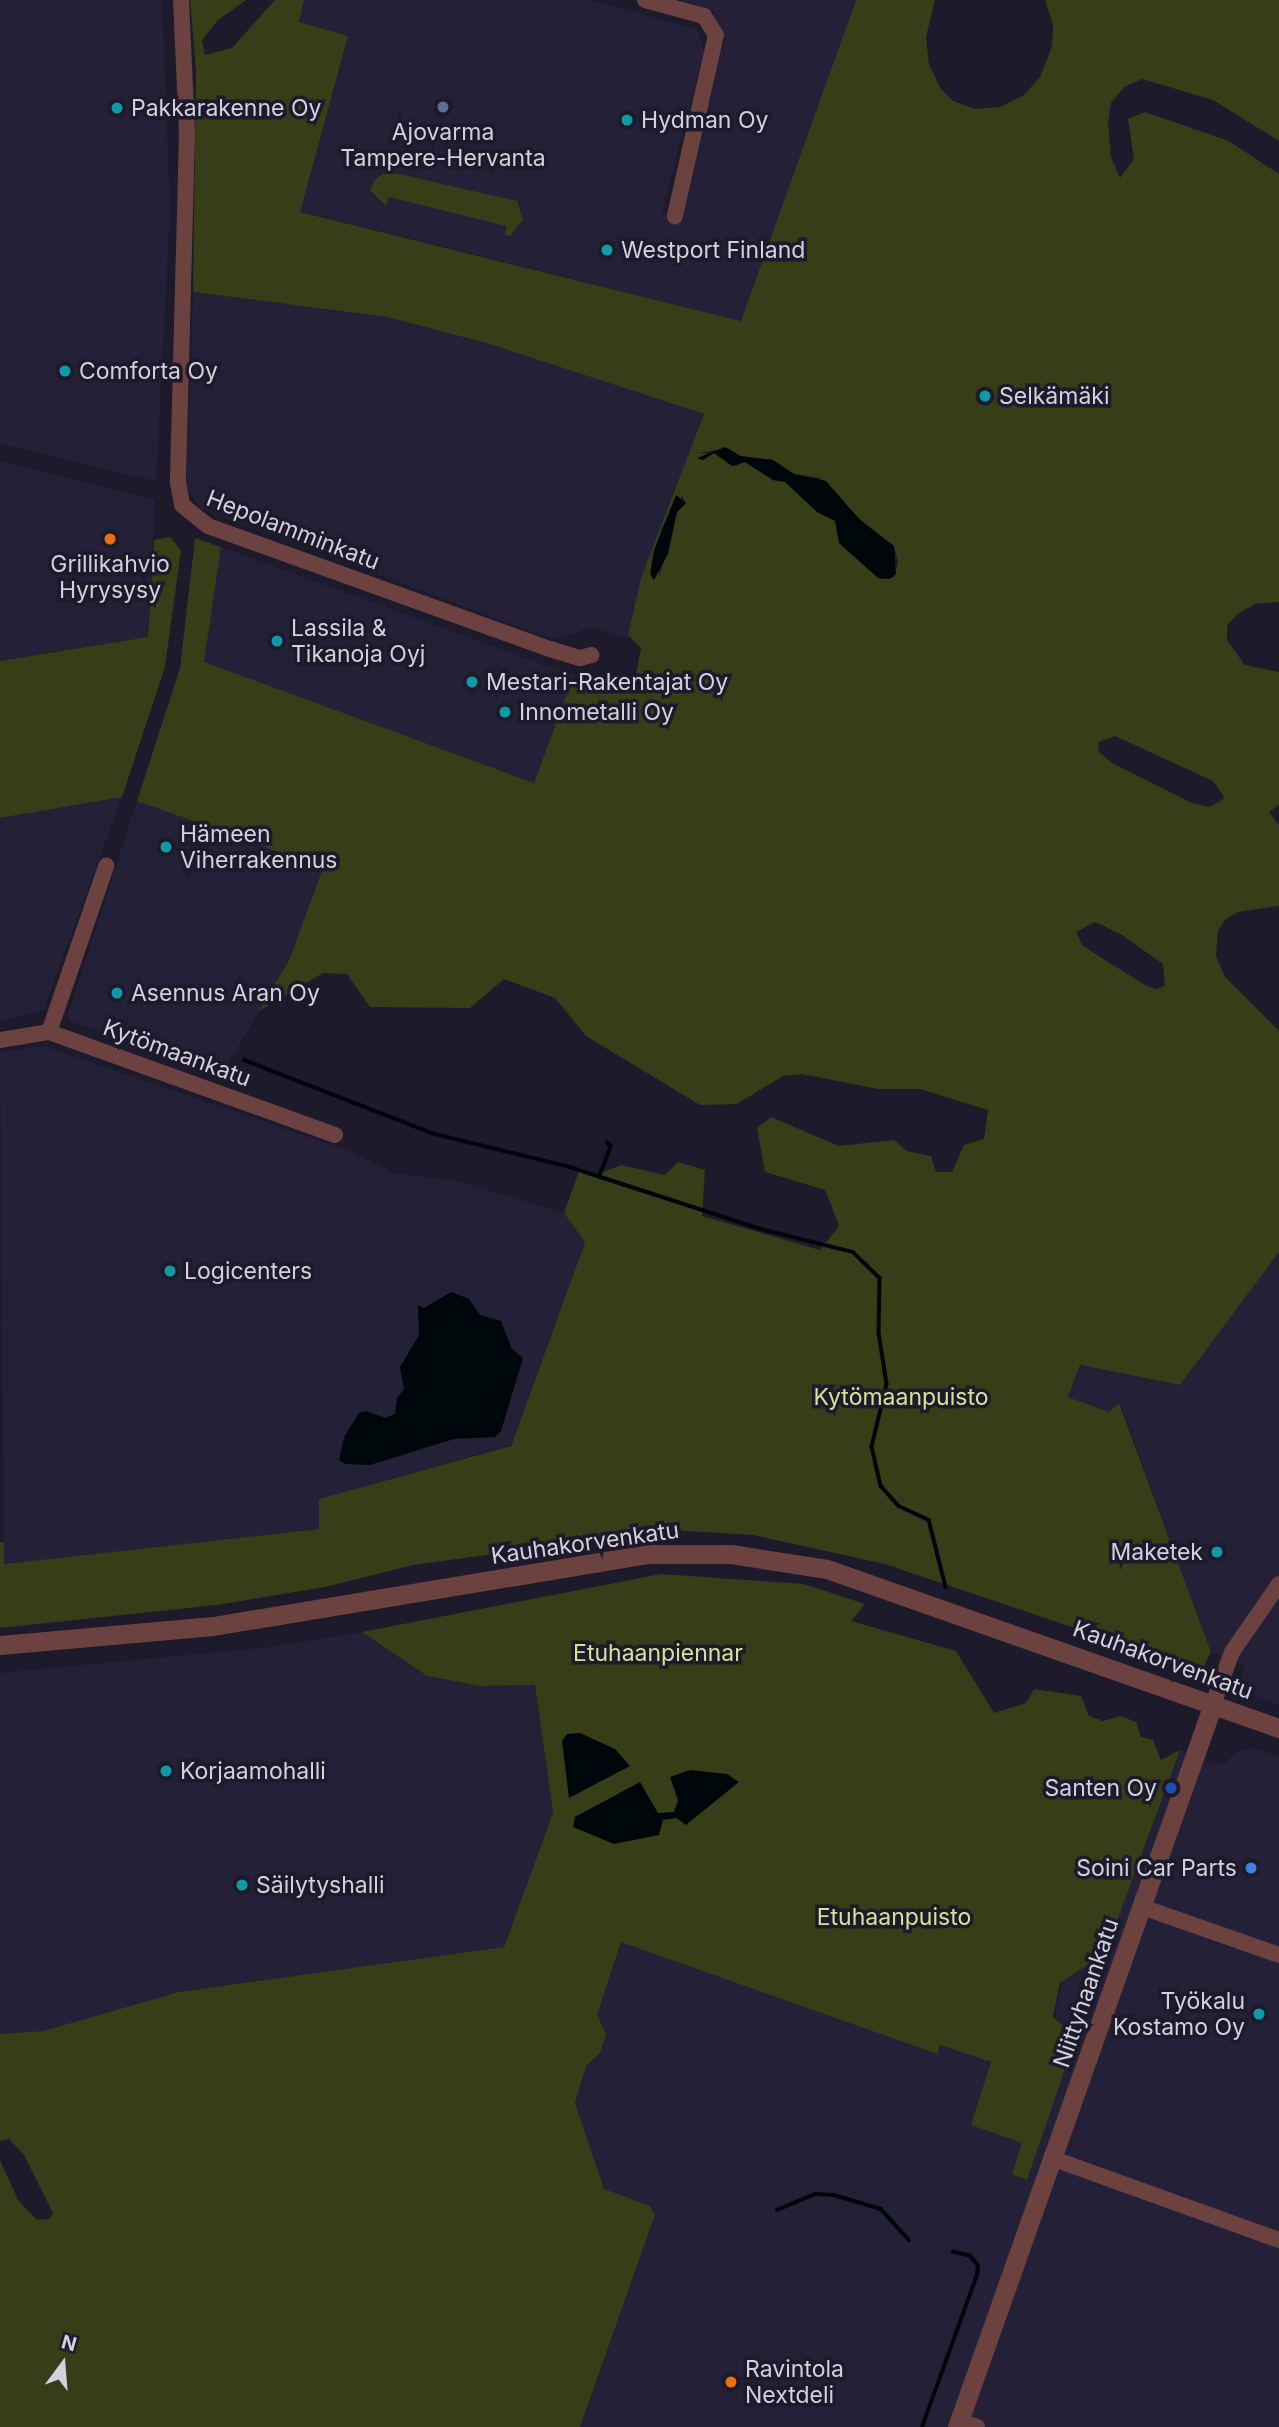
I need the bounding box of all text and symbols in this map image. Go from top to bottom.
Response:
place label: Pakkarakenne Oy [131,94,321,122]
marker: Ajovarma Tampere-Hervanta [435,99,451,115]
marker: Pakkarakenne Oy [109,100,125,116]
place label: Hydman Oy [641,106,768,134]
marker: Hydman Oy [619,112,635,128]
place label: Ajovarma Tampere-Hervanta [340,118,546,172]
place label: Westport Finland [621,236,805,264]
marker: Westport Finland [599,242,615,258]
place label: Comforta Oy [79,357,218,385]
marker: Comforta Oy [57,363,73,379]
place label: Selkämäki [999,382,1110,410]
marker: Selkämäki [977,388,993,404]
street label: Hepolamminkatu [203,484,383,576]
marker: Grillikahvio Hyrysysy [102,531,118,547]
place label: Grillikahvio Hyrysysy [50,550,170,604]
place label: Lassila & Tikanoja Oyj [291,614,425,668]
marker: Lassila & Tikanoja Oyj [269,633,285,649]
place label: Mestari-Rakentajat Oy [486,668,728,696]
marker: Mestari-Rakentajat Oy [464,674,480,690]
place label: Innometalli Oy [519,698,674,726]
marker: Innometalli Oy [497,704,513,720]
place label: Hämeen Viherrakennus [180,820,337,874]
marker: Hämeen Viherrakennus [158,839,174,855]
place label: Asennus Aran Oy [131,979,320,1007]
marker: Asennus Aran Oy [109,985,125,1001]
street label: Kytömaankatu [99,1014,255,1092]
place label: Logicenters [184,1257,312,1285]
marker: Logicenters [162,1263,178,1279]
park label: Kytömaanpuisto [814,1383,988,1411]
street label: Kauhakorvenkatu [489,1516,681,1570]
place label: Maketek [1110,1538,1203,1566]
marker: Maketek [1209,1544,1225,1560]
street label: Kauhakorvenkatu [1069,1615,1257,1705]
park label: Etuhaanpiennar [573,1639,743,1667]
place label: Korjaamohalli [180,1757,326,1785]
marker: Korjaamohalli [158,1763,174,1779]
place label: Santen Oy [1044,1774,1157,1802]
marker: Santen Oy [1163,1780,1179,1796]
place label: Soini Car Parts [1076,1854,1237,1882]
marker: Soini Car Parts [1243,1860,1259,1876]
place label: Säilytyshalli [256,1871,384,1899]
marker: Säilytyshalli [234,1877,250,1893]
park label: Etuhaanpuisto [817,1903,971,1931]
street label: Niittyhaankatu [1048,1915,1124,2071]
place label: Työkalu Kostamo Oy [1113,1987,1245,2041]
marker: Työkalu Kostamo Oy [1251,2006,1267,2022]
north arrow [28,2329,98,2399]
text: N [59,2330,79,2356]
place label: Ravintola Nextdeli [745,2355,844,2409]
marker: Ravintola Nextdeli [723,2374,739,2390]

